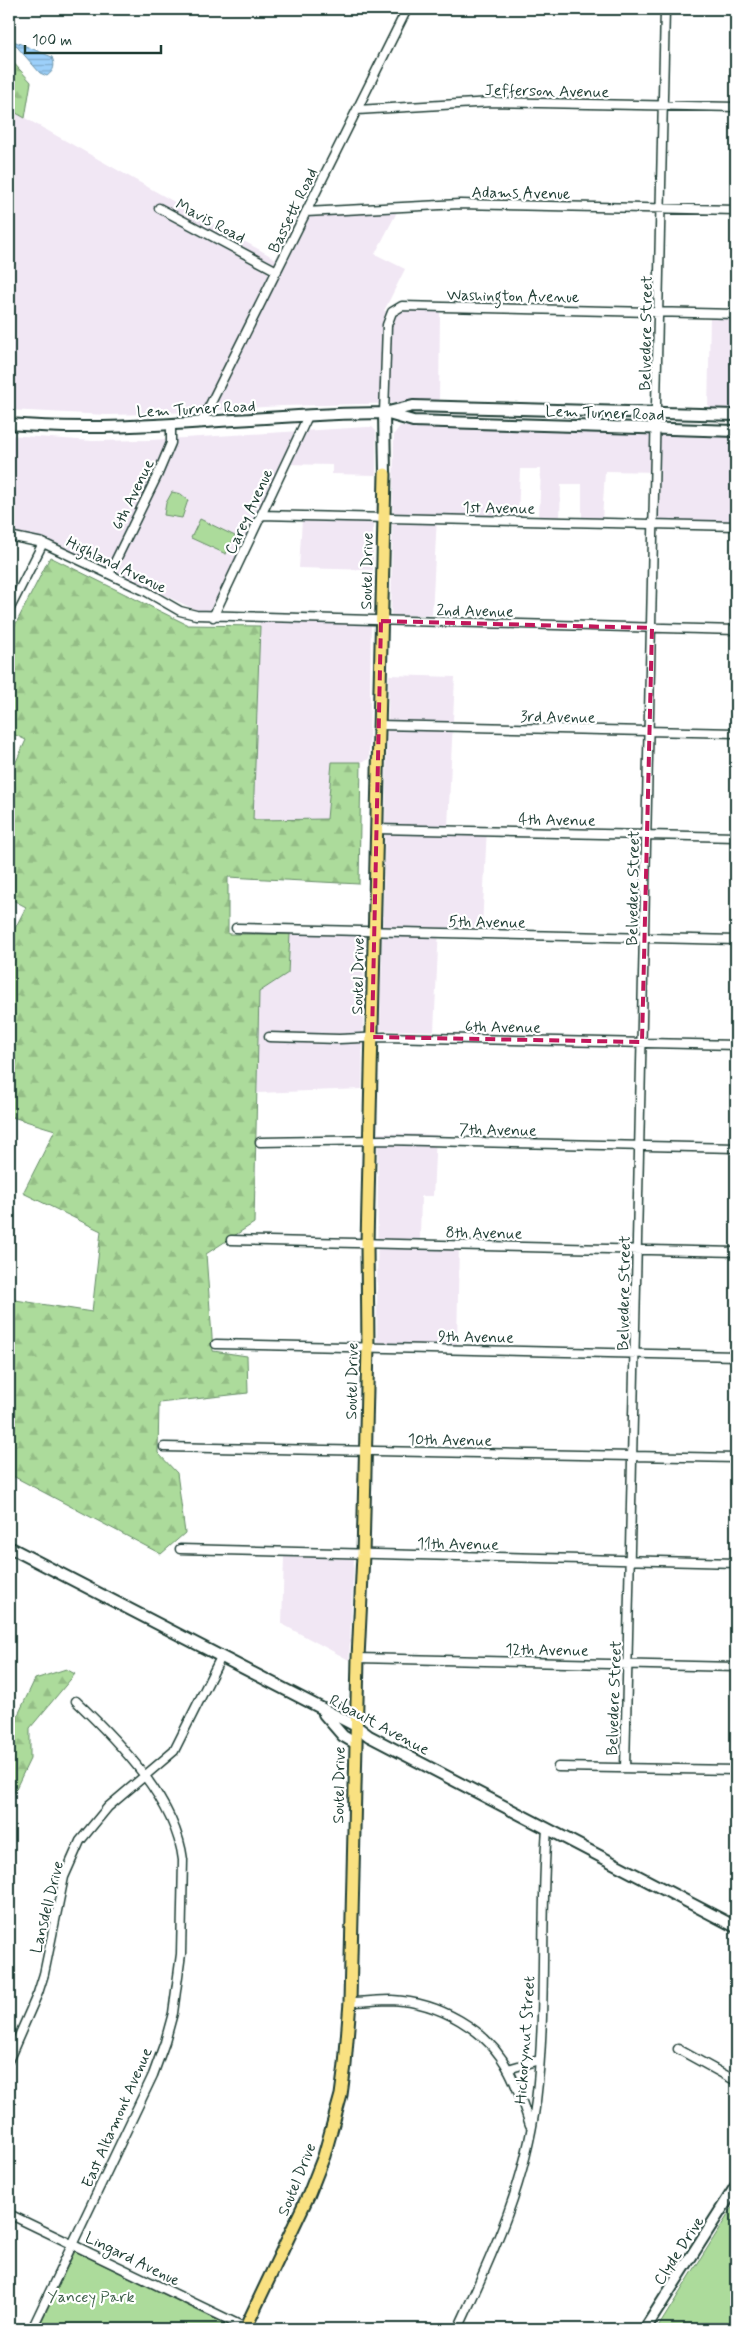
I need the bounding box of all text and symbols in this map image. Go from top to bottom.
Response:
scale bar [25,22,161,54]
text: 100 m [32,31,72,51]
street label: Jefferson Avenue [484,80,610,103]
street label: Bassett Road [264,165,323,257]
street label: Adams Avenue [471,182,571,205]
street label: Mavis Road [172,194,249,248]
street label: Belvedere Street [635,275,658,391]
street label: Washington Avenue [446,285,580,309]
street label: Lem Turner Road [136,396,256,423]
street label: Lem Turner Road [545,401,665,426]
street label: 6th Avenue [107,456,160,533]
street label: Carey Avenue [220,465,279,558]
street label: 1st Avenue [462,497,536,520]
street label: Highland Avenue [62,532,171,600]
street label: Soutel Drive [356,532,379,610]
street label: 2nd Avenue [436,600,514,623]
street label: 3rd Avenue [520,706,596,729]
street label: 4th Avenue [518,809,596,832]
street label: Belvedere Street [622,830,645,946]
street label: 5th Avenue [448,911,526,934]
street label: Soutel Drive [347,937,370,1015]
street label: 6th Avenue [465,1016,541,1039]
street label: 7th Avenue [459,1119,537,1142]
street label: 8th Avenue [445,1222,523,1245]
street label: Belvedere Street [613,1235,636,1351]
street label: 9th Avenue [438,1326,514,1349]
street label: Soutel Drive [341,1342,364,1420]
street label: 10th Avenue [408,1429,492,1452]
street label: 11th Avenue [417,1533,499,1556]
street label: 12th Avenue [505,1639,589,1662]
street label: Belvedere Street [602,1640,627,1756]
street label: Ribault Avenue [326,1690,433,1761]
street label: Soutel Drive [328,1746,351,1824]
street label: Lansdell Drive [26,1859,69,1956]
street label: Hickorynut Street [511,1975,540,2105]
street label: East Altamont Avenue [77,2044,158,2191]
street label: Soutel Drive [273,2140,322,2219]
street label: Clyde Drive [649,2212,710,2289]
street label: Lingard Avenue [81,2227,184,2292]
park label: Yancey Park [47,2287,135,2308]

